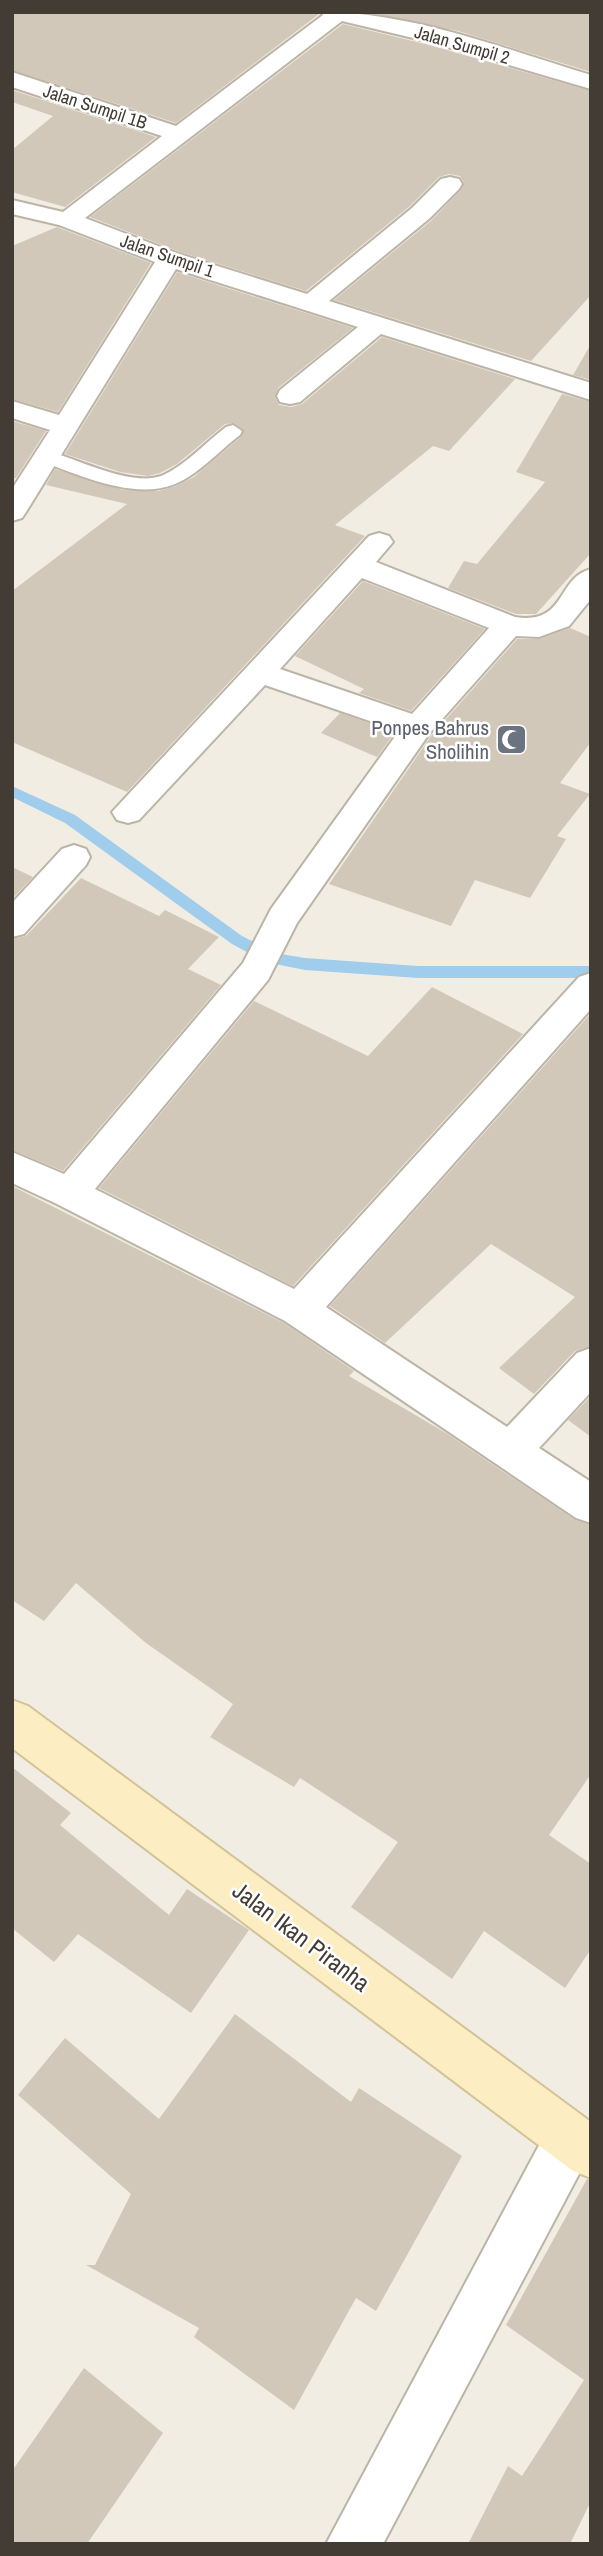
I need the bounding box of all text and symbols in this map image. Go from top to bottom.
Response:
street label: Jalan Sumpil 2 [412,19,513,70]
street label: Jalan Sumpil 1B [40,78,150,135]
street label: Jalan Sumpil 1 [117,228,218,283]
place label: Ponpes Bahrus Sholihin [371,713,489,766]
mosque icon: Ponpes Bahrus Sholihin [495,723,529,757]
street label: Jalan Ikan Piranha [226,1874,377,1998]

